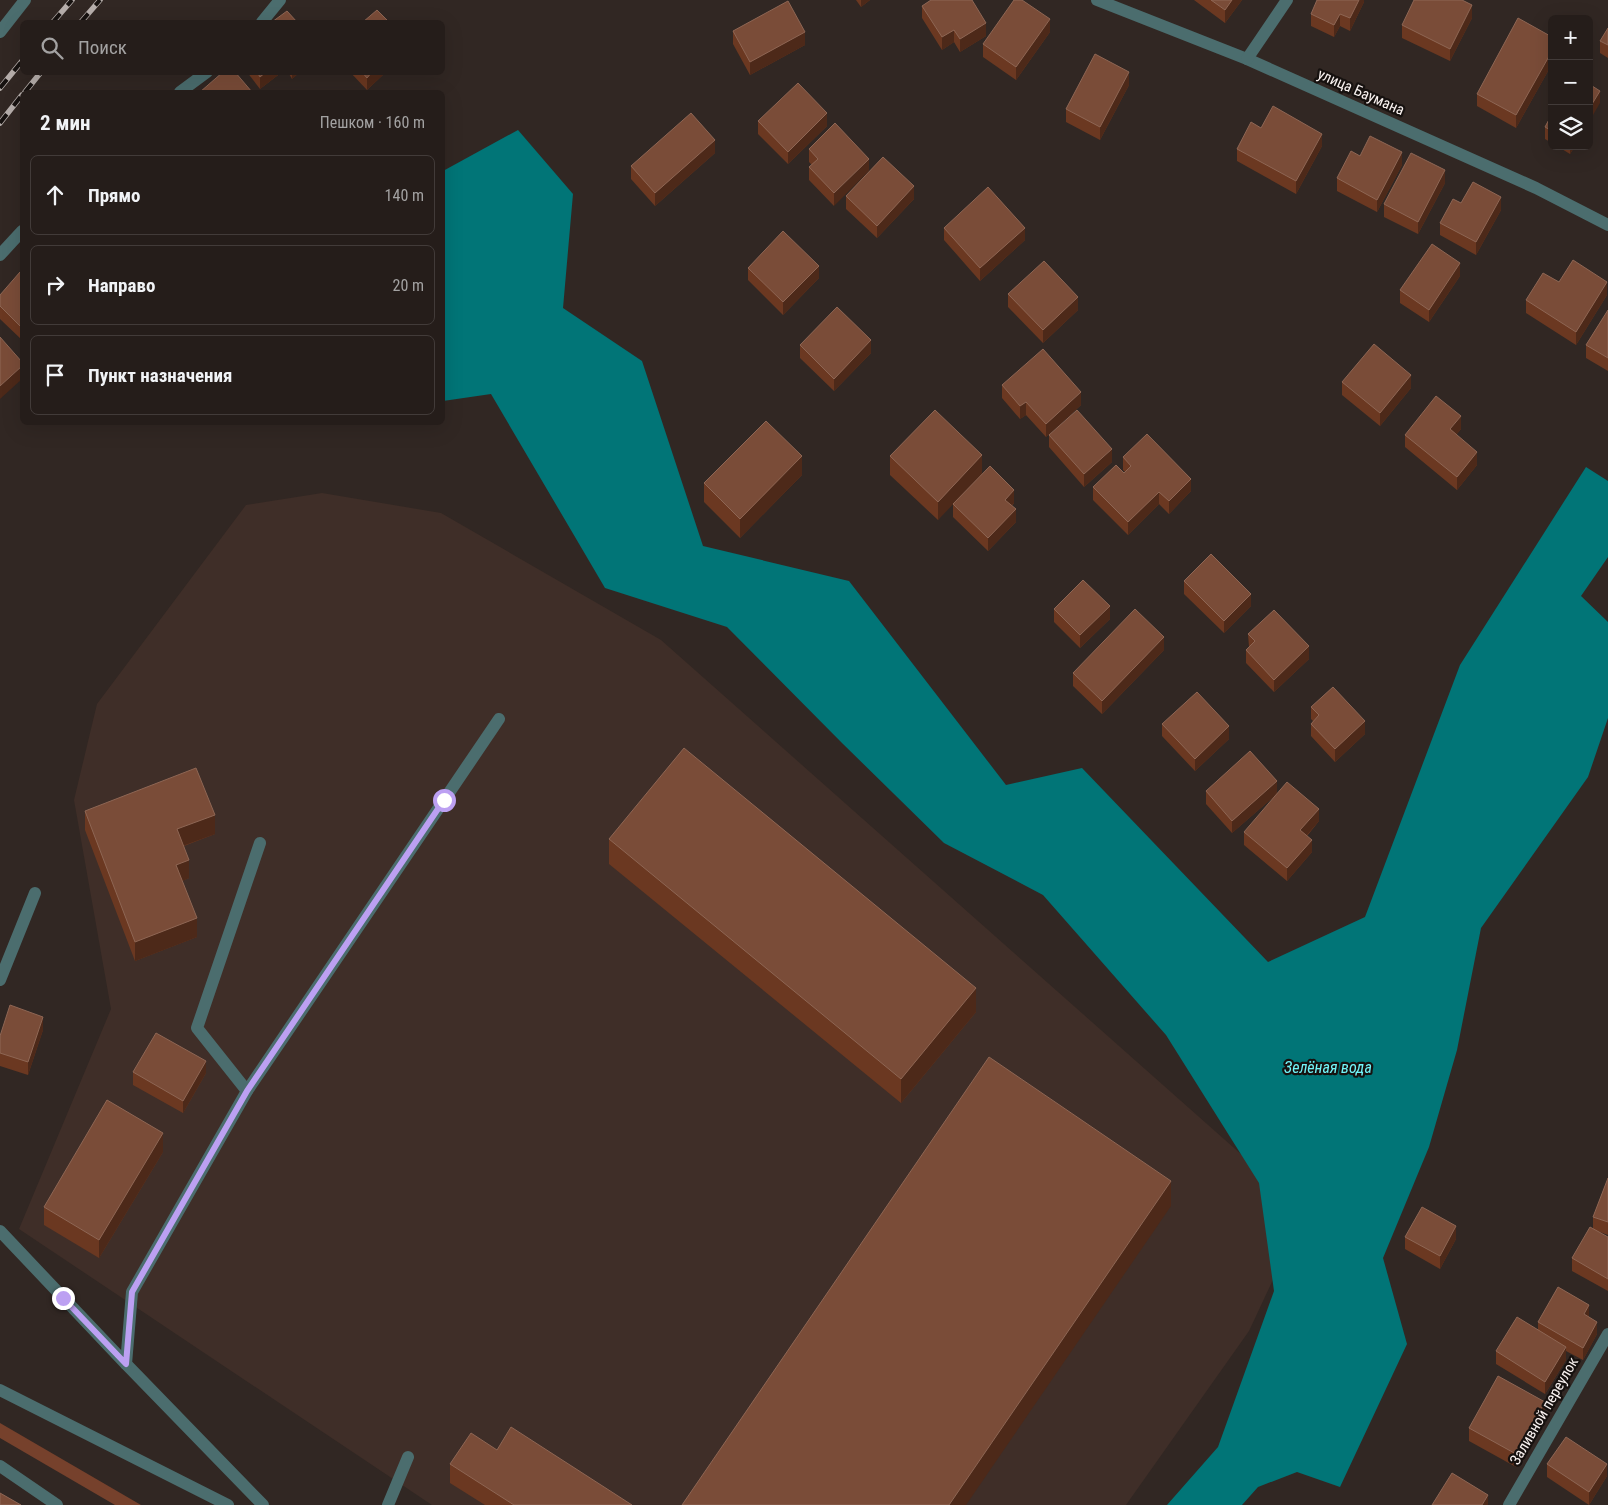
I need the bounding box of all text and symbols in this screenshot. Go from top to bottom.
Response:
map controls [1548,15,1593,150]
button: + [1548,15,1593,60]
search box [20,20,445,75]
icon: search [38,34,66,62]
text: Поиск [78,36,127,59]
button: − [1548,60,1593,105]
street label: улица Баумана [1315,65,1407,119]
button: layers [1548,105,1593,150]
text: 2 мин [40,111,90,135]
text: Пешком · 160 m [320,113,425,132]
icon: ahead [41,181,69,209]
text: Прямо [88,184,141,207]
text: 140 m [385,186,424,205]
icon: right [41,271,69,299]
text: Направо [88,274,155,297]
text: 20 m [392,276,424,295]
icon: arrive [41,361,69,389]
text: Пункт назначения [88,364,232,387]
route start [433,789,456,812]
water label: Зелёная вода [1284,1058,1372,1077]
route end [52,1287,75,1310]
street label: Заливной переулок [1506,1354,1582,1468]

